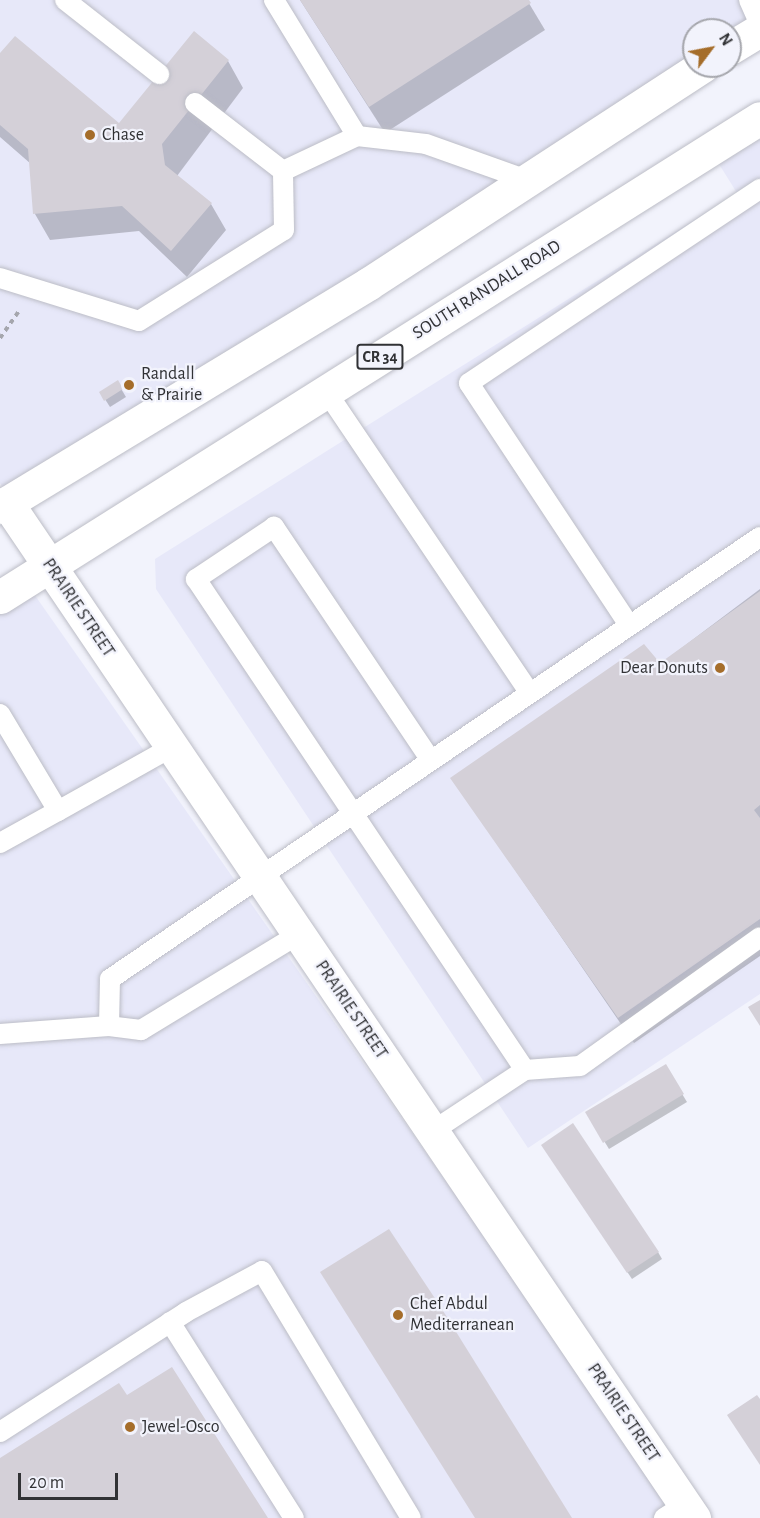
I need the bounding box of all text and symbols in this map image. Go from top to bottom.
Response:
north arrow [682,18,742,78]
text: N [716,31,735,48]
place label: Chase [102,124,144,146]
marker: Chase [83,128,97,142]
street label: SOUTH RANDALL ROAD [409,236,565,344]
road number: CR 34 [356,344,404,370]
place label: Randall & Prairie [141,364,202,406]
marker: Randall & Prairie [122,378,136,392]
street label: PRAIRIE STREET [37,555,119,661]
place label: Dear Donuts [620,657,708,679]
marker: Dear Donuts [713,661,727,675]
street label: PRAIRIE STREET [310,957,392,1063]
place label: Chef Abdul Mediterranean [410,1294,514,1336]
marker: Chef Abdul Mediterranean [391,1308,405,1322]
street label: PRAIRIE STREET [582,1360,664,1466]
place label: Jewel-Osco [142,1416,220,1438]
marker: Jewel-Osco [123,1420,137,1434]
scale bar [21,1461,122,1499]
text: 20 m [29,1474,64,1492]

